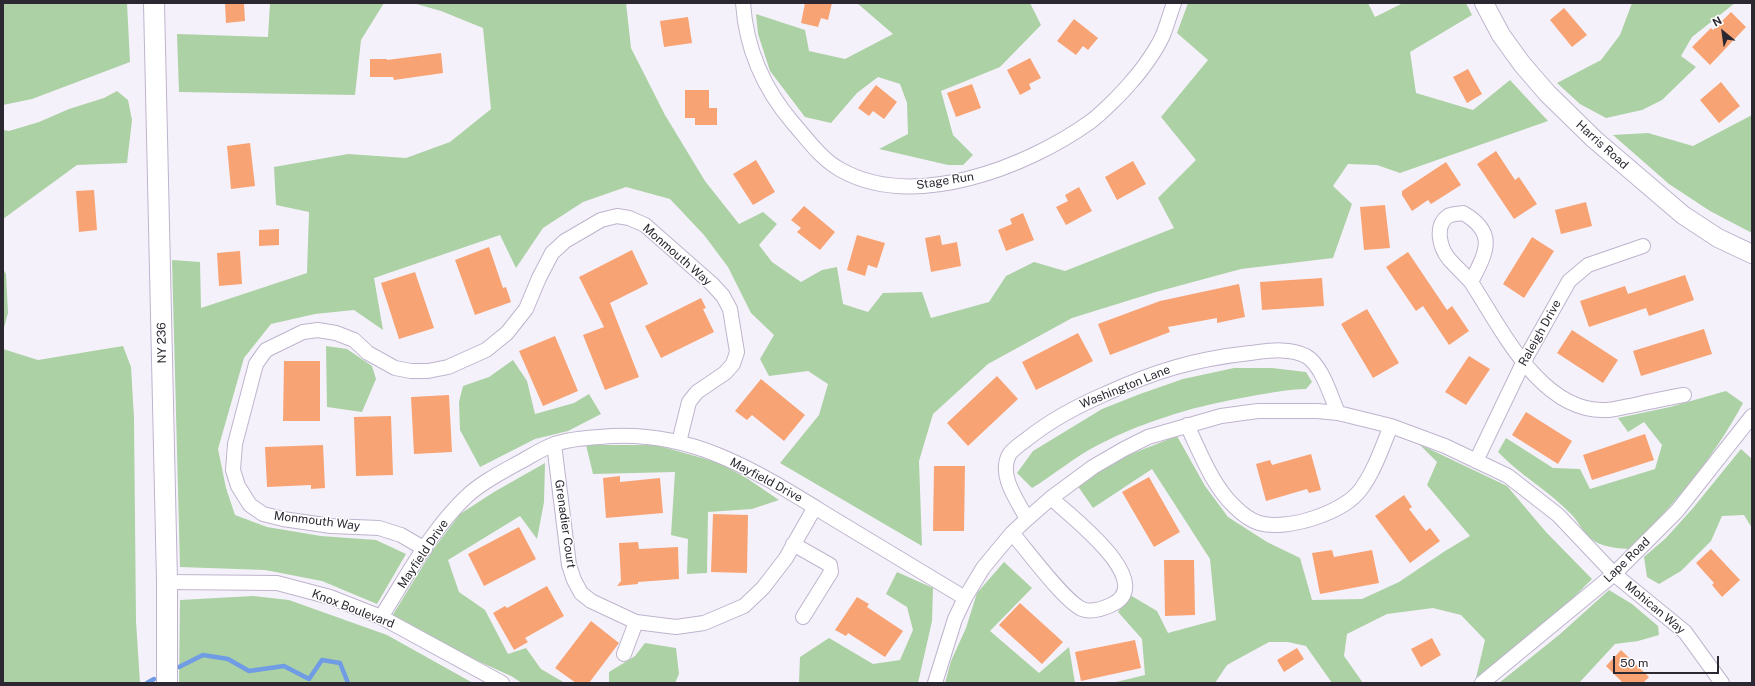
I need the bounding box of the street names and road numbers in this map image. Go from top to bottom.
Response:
street label: Harris Road [1573,118,1631,172]
street label: Stage Run [915,169,975,193]
street label: Monmouth Way [640,221,714,289]
street label: Raleigh Drive [1516,297,1564,369]
street label: NY 236 [154,322,170,364]
street label: Washington Lane [1078,362,1172,412]
street label: Mayfield Drive [727,455,805,505]
street label: Grenadier Court [552,479,578,569]
street label: Monmouth Way [273,509,361,533]
street label: Mayfield Drive [395,517,451,591]
street label: Lape Road [1601,534,1653,586]
street label: Mohican Way [1622,579,1688,637]
street label: Knox Boulevard [310,587,396,631]

